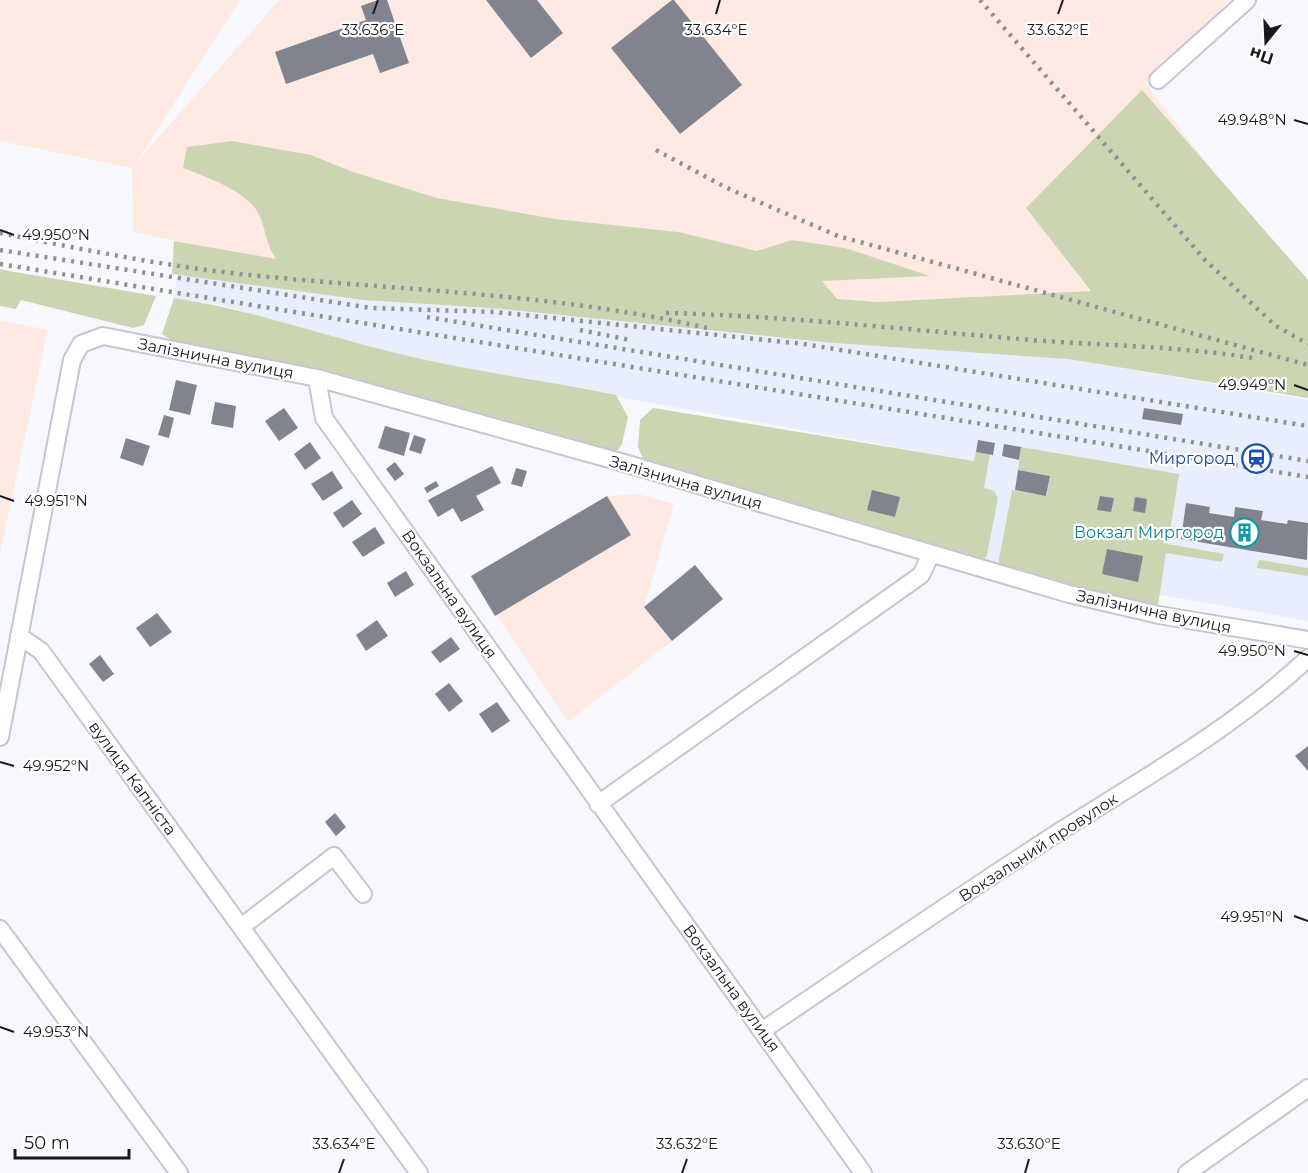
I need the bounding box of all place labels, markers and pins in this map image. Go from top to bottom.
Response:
station icon: Миргород [1240,442,1272,474]
place label: Миргород [1149,449,1235,468]
building icon: Вокзал Миргород [1229,516,1261,548]
place label: Вокзал Миргород [1074,523,1224,542]

